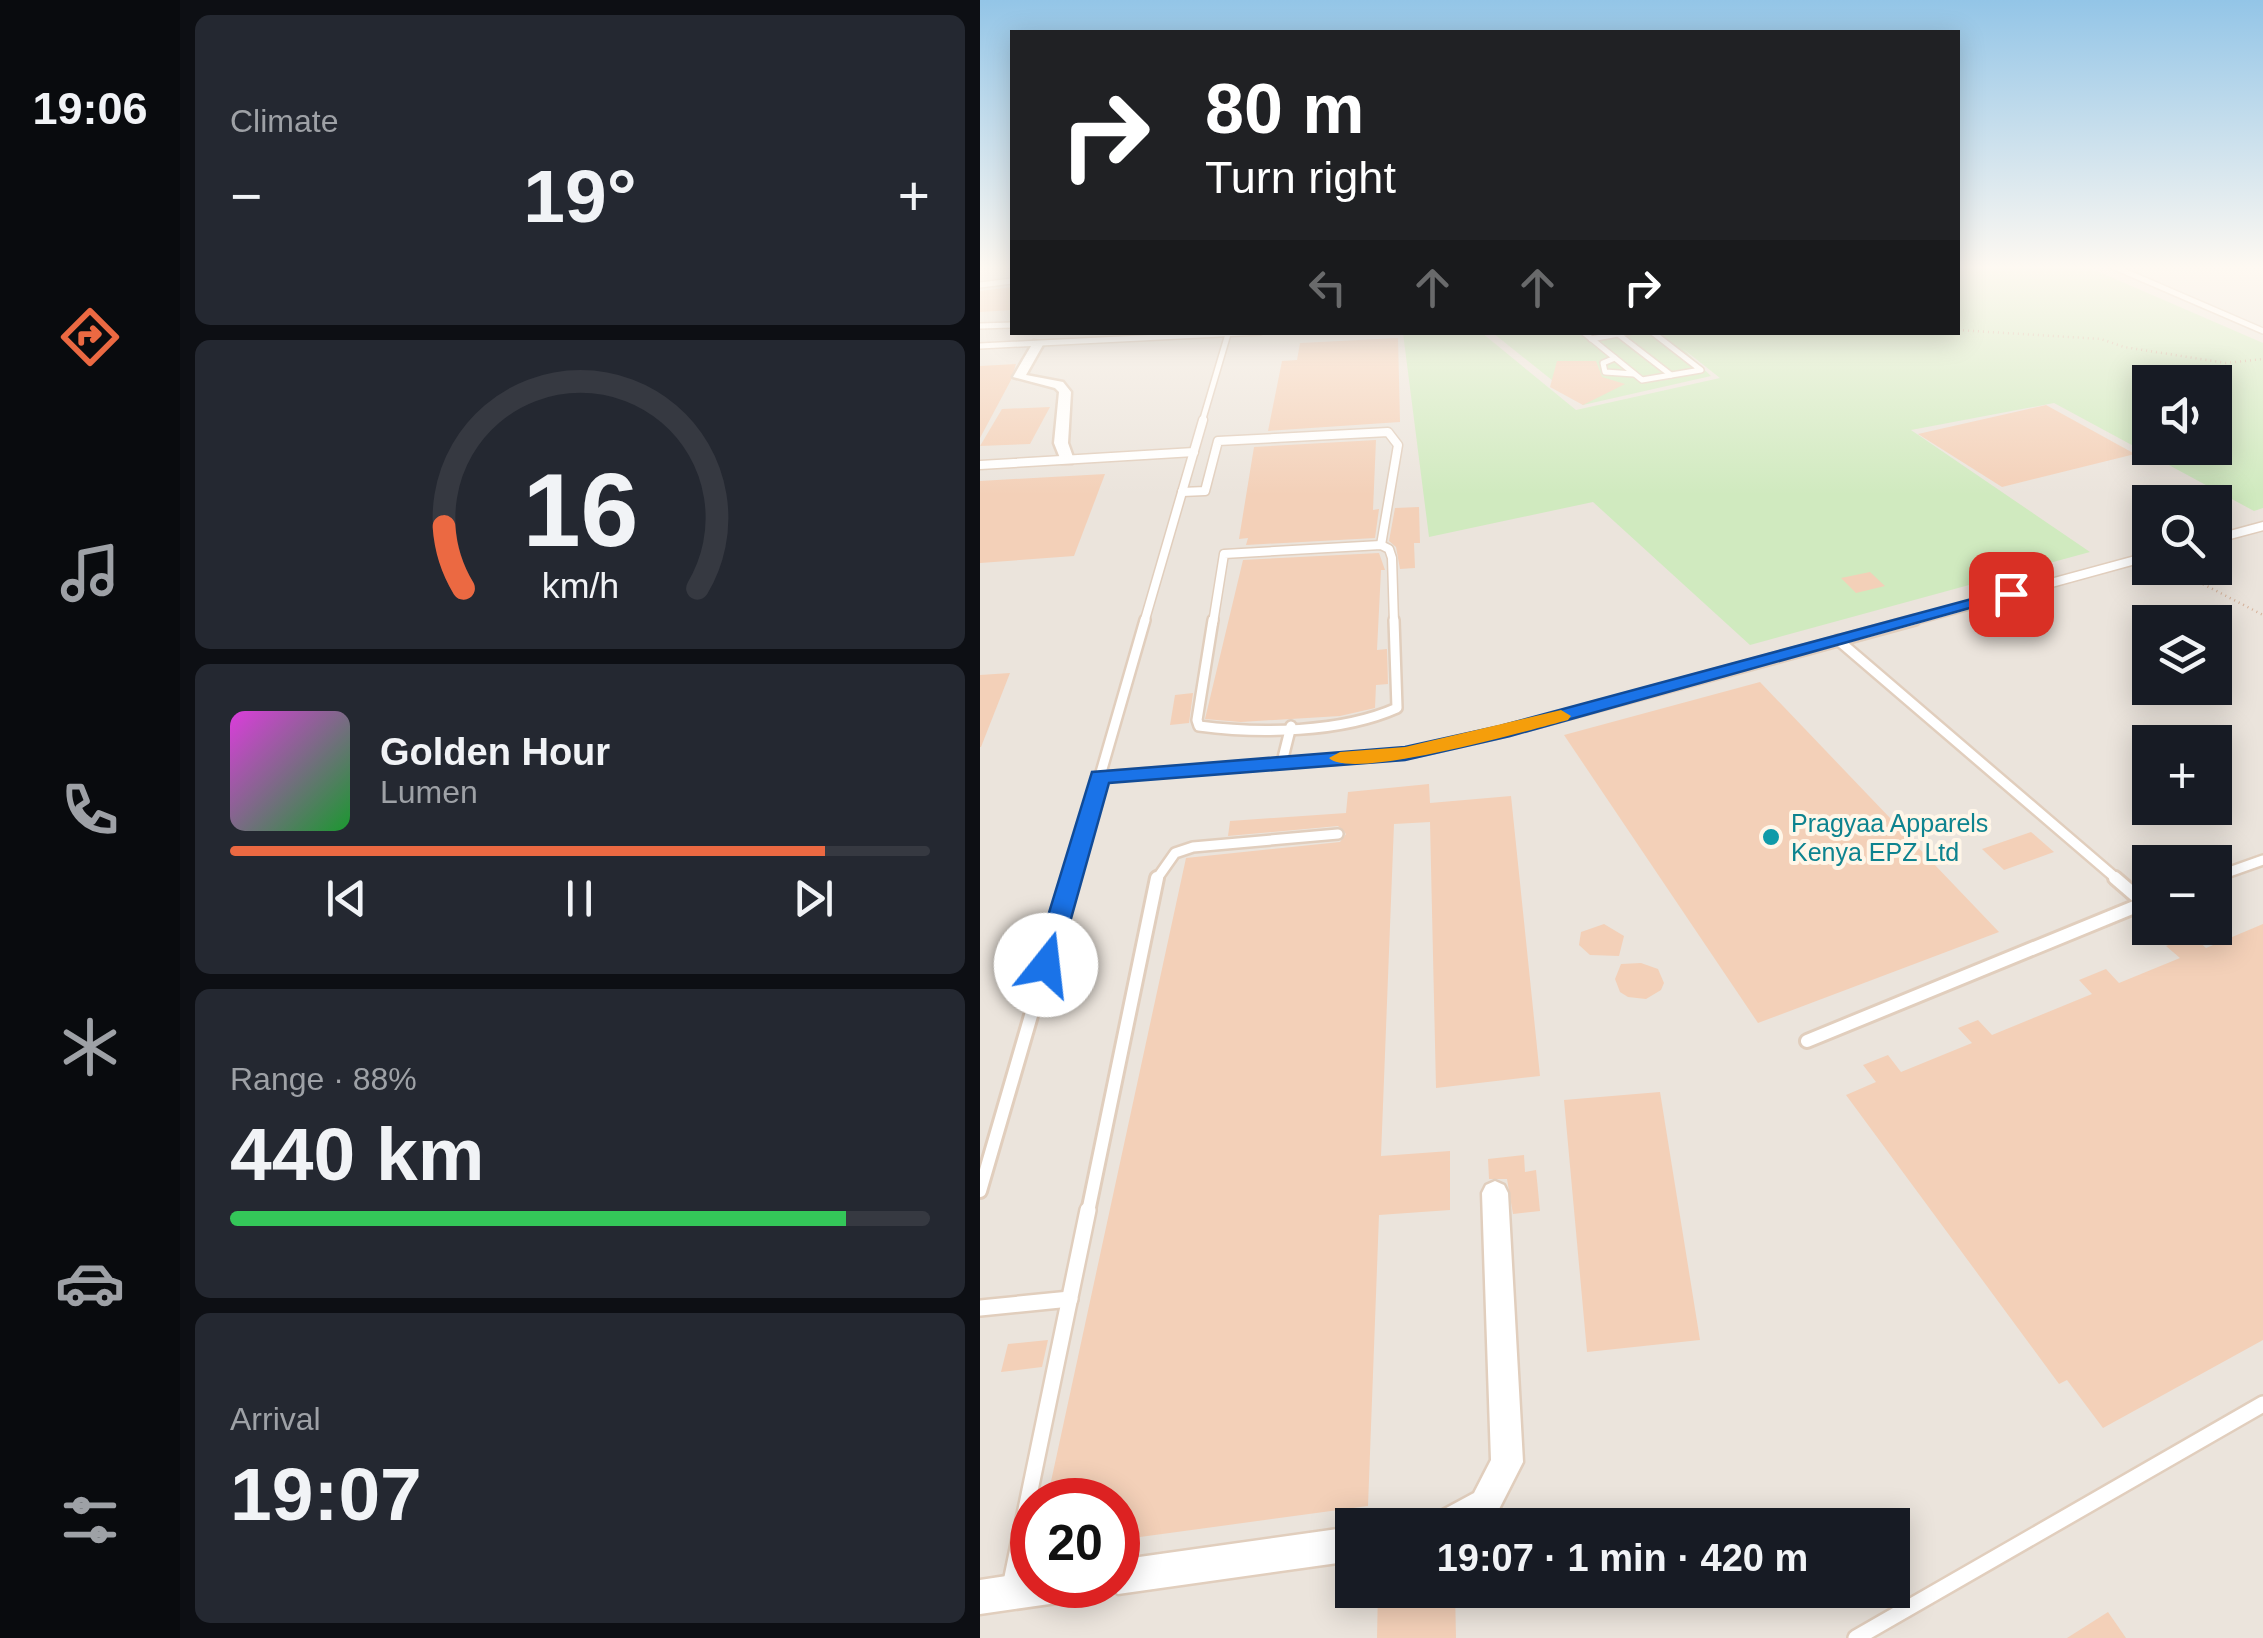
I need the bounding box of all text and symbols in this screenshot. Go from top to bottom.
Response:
icon: right [1040,70,1170,200]
text: 80 m [1205,70,1365,148]
text: 19:06 [32,83,148,134]
text: Climate [230,103,338,139]
text: Turn right [1205,152,1396,203]
text: 19° [523,154,637,238]
text: − [230,165,262,227]
text: + [898,165,930,227]
icon: left [1300,260,1355,315]
icon: ahead [1405,260,1460,315]
icon: ahead [1510,260,1565,315]
icon: right [1615,260,1670,315]
icon: directions [55,302,125,372]
map controls [2132,365,2232,945]
button: sound [2132,365,2232,465]
text: 16 [522,452,638,568]
button: search [2132,485,2232,585]
icon: music [55,538,125,608]
pin [1969,552,2054,637]
text: km/h [541,566,619,606]
icon: arrive [1984,567,2039,622]
button: layers [2132,605,2232,705]
button: + [2132,725,2232,825]
text: Golden Hour [380,731,610,773]
text: Lumen [380,774,478,810]
icon: phone [55,775,125,845]
place label: Pragyaa Apparels Kenya EPZ Ltd [1791,809,1988,866]
marker: Pragyaa Apparels Kenya EPZ Ltd [1760,826,1782,848]
button: − [2132,845,2232,945]
icon: previous [319,871,374,926]
icon: pause [552,871,607,926]
icon: next [786,871,841,926]
position arrow [994,913,1098,1017]
icon: climate [55,1012,125,1082]
text: Range · 88% [230,1061,417,1097]
text: 440 km [230,1112,484,1196]
icon: car [55,1248,125,1318]
text: Arrival [230,1401,321,1437]
text: 19:07 [230,1452,422,1536]
speed limit sign: 20 [1010,1478,1140,1608]
icon: filters [55,1485,125,1555]
text: 19:07 · 1 min · 420 m [1437,1537,1808,1579]

